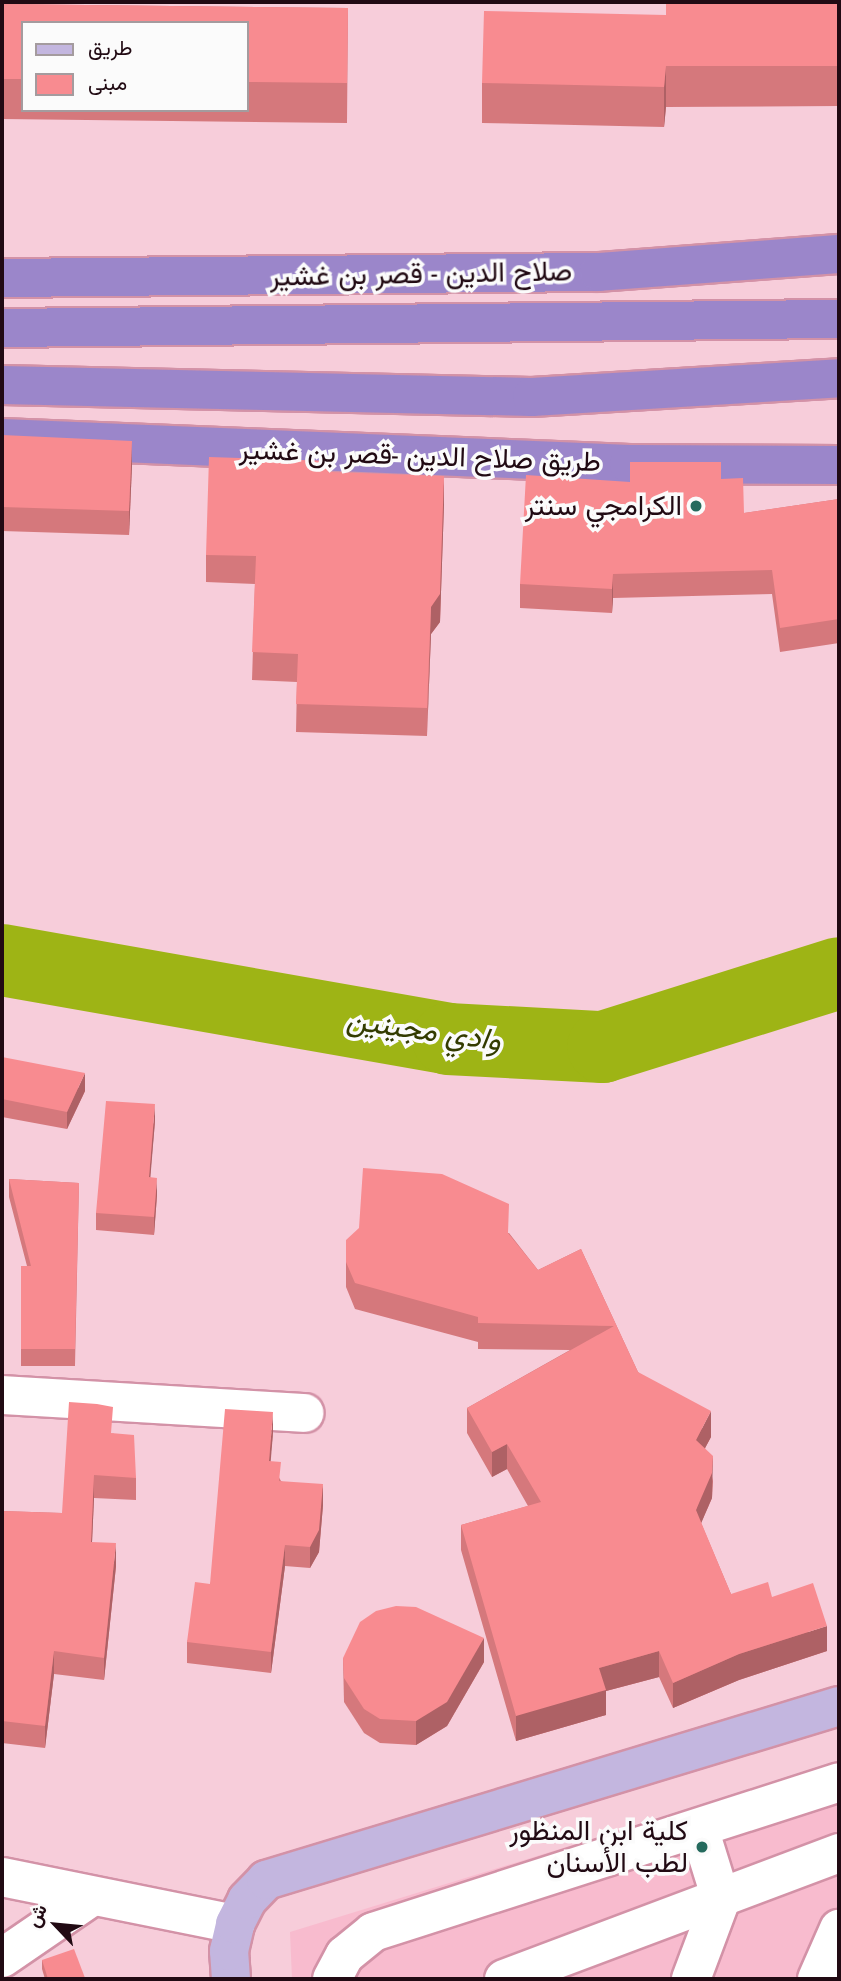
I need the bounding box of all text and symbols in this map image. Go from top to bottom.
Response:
legend [21,21,248,112]
text: طريق [88,33,133,63]
text: مبنى [88,68,127,98]
street label: صلاح الدين - قصر بن غشير [269,255,573,293]
street label: طريق صلاح الدين -قصر بن غشير [239,433,601,479]
place label: الكرامجي سنتر [525,489,682,523]
marker: الكرامجي سنتر [688,498,704,514]
water label: وادي مجينين [344,1001,504,1059]
place label: كلية ابن المنظور لطب الأسنان [509,1814,688,1880]
marker: كلية ابن المنظور لطب الأسنان [694,1839,710,1855]
north arrow [21,1890,91,1960]
text: ش [20,1899,54,1932]

